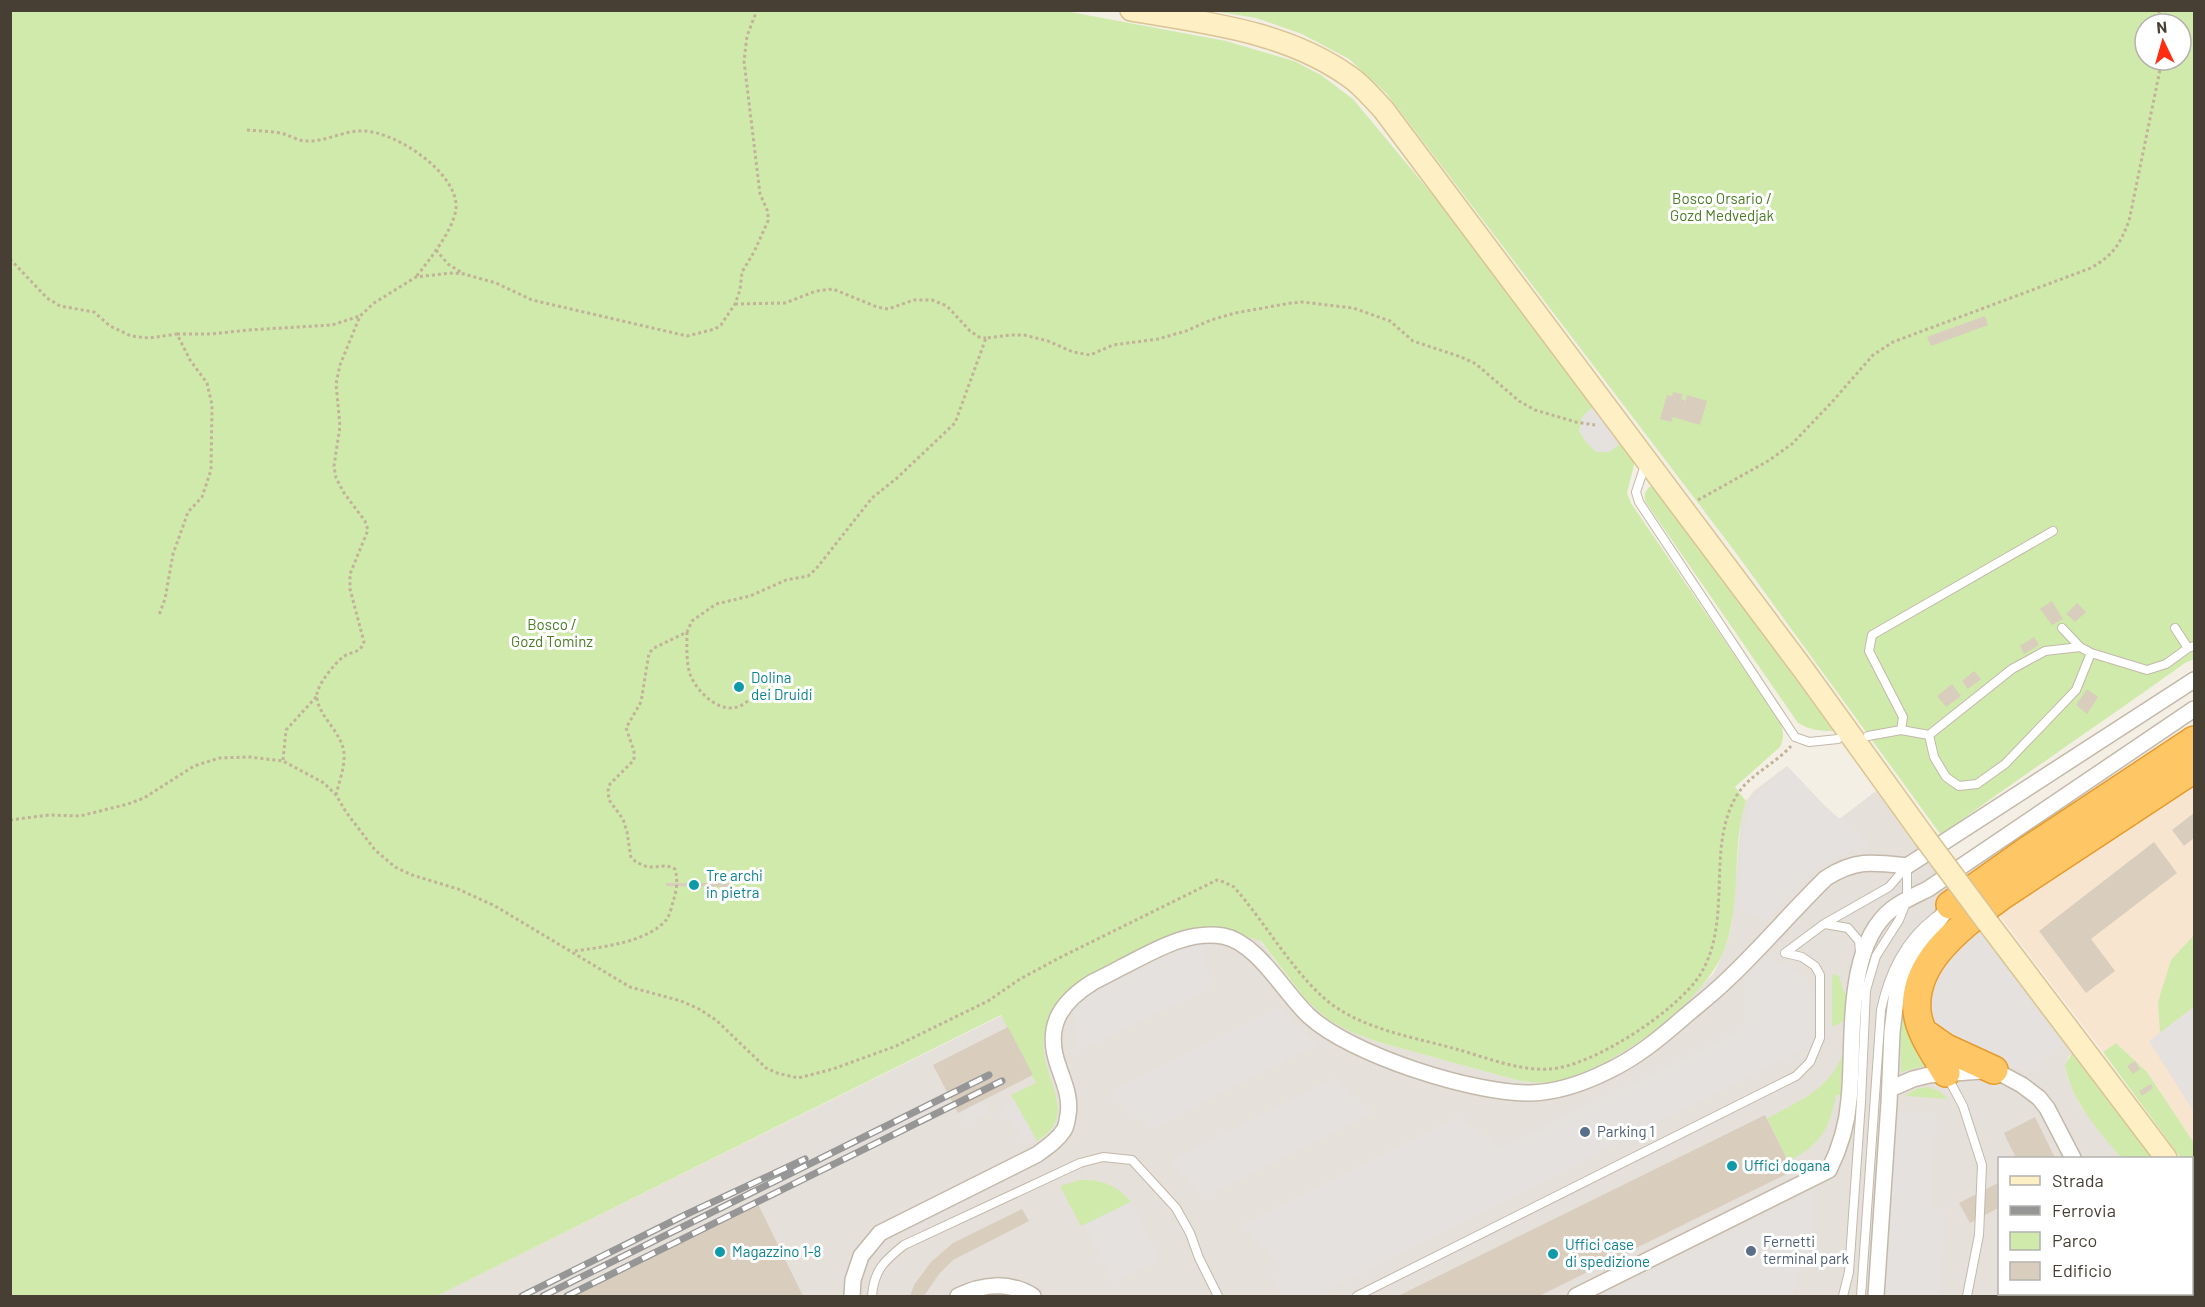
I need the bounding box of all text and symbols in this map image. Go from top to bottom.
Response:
north arrow [2133,12,2193,72]
text: N [2156,17,2168,36]
park label: Bosco Orsario / Gozd Medvedjak [1670,189,1775,224]
park label: Bosco / Gozd Tominz [511,615,593,650]
place label: Dolina dei Druidi [751,668,813,703]
marker: Dolina dei Druidi [732,680,746,694]
place label: Tre archi in pietra [706,866,763,901]
marker: Tre archi in pietra [687,878,701,892]
place label: Parking 1 [1597,1122,1655,1140]
marker: Parking 1 [1578,1125,1592,1139]
place label: Uffici dogana [1744,1156,1830,1174]
legend [1998,1157,2193,1295]
marker: Uffici dogana [1725,1159,1739,1173]
text: Strada [2052,1169,2104,1191]
text: Ferrovia [2052,1199,2116,1221]
text: Parco [2052,1229,2097,1251]
place label: Fernetti terminal park [1763,1232,1850,1267]
place label: Uffici case di spedizione [1565,1235,1650,1270]
place label: Magazzino 1-8 [732,1242,821,1260]
marker: Fernetti terminal park [1744,1244,1758,1258]
marker: Magazzino 1-8 [713,1245,727,1259]
marker: Uffici case di spedizione [1546,1247,1560,1261]
text: Edificio [2052,1259,2112,1281]

